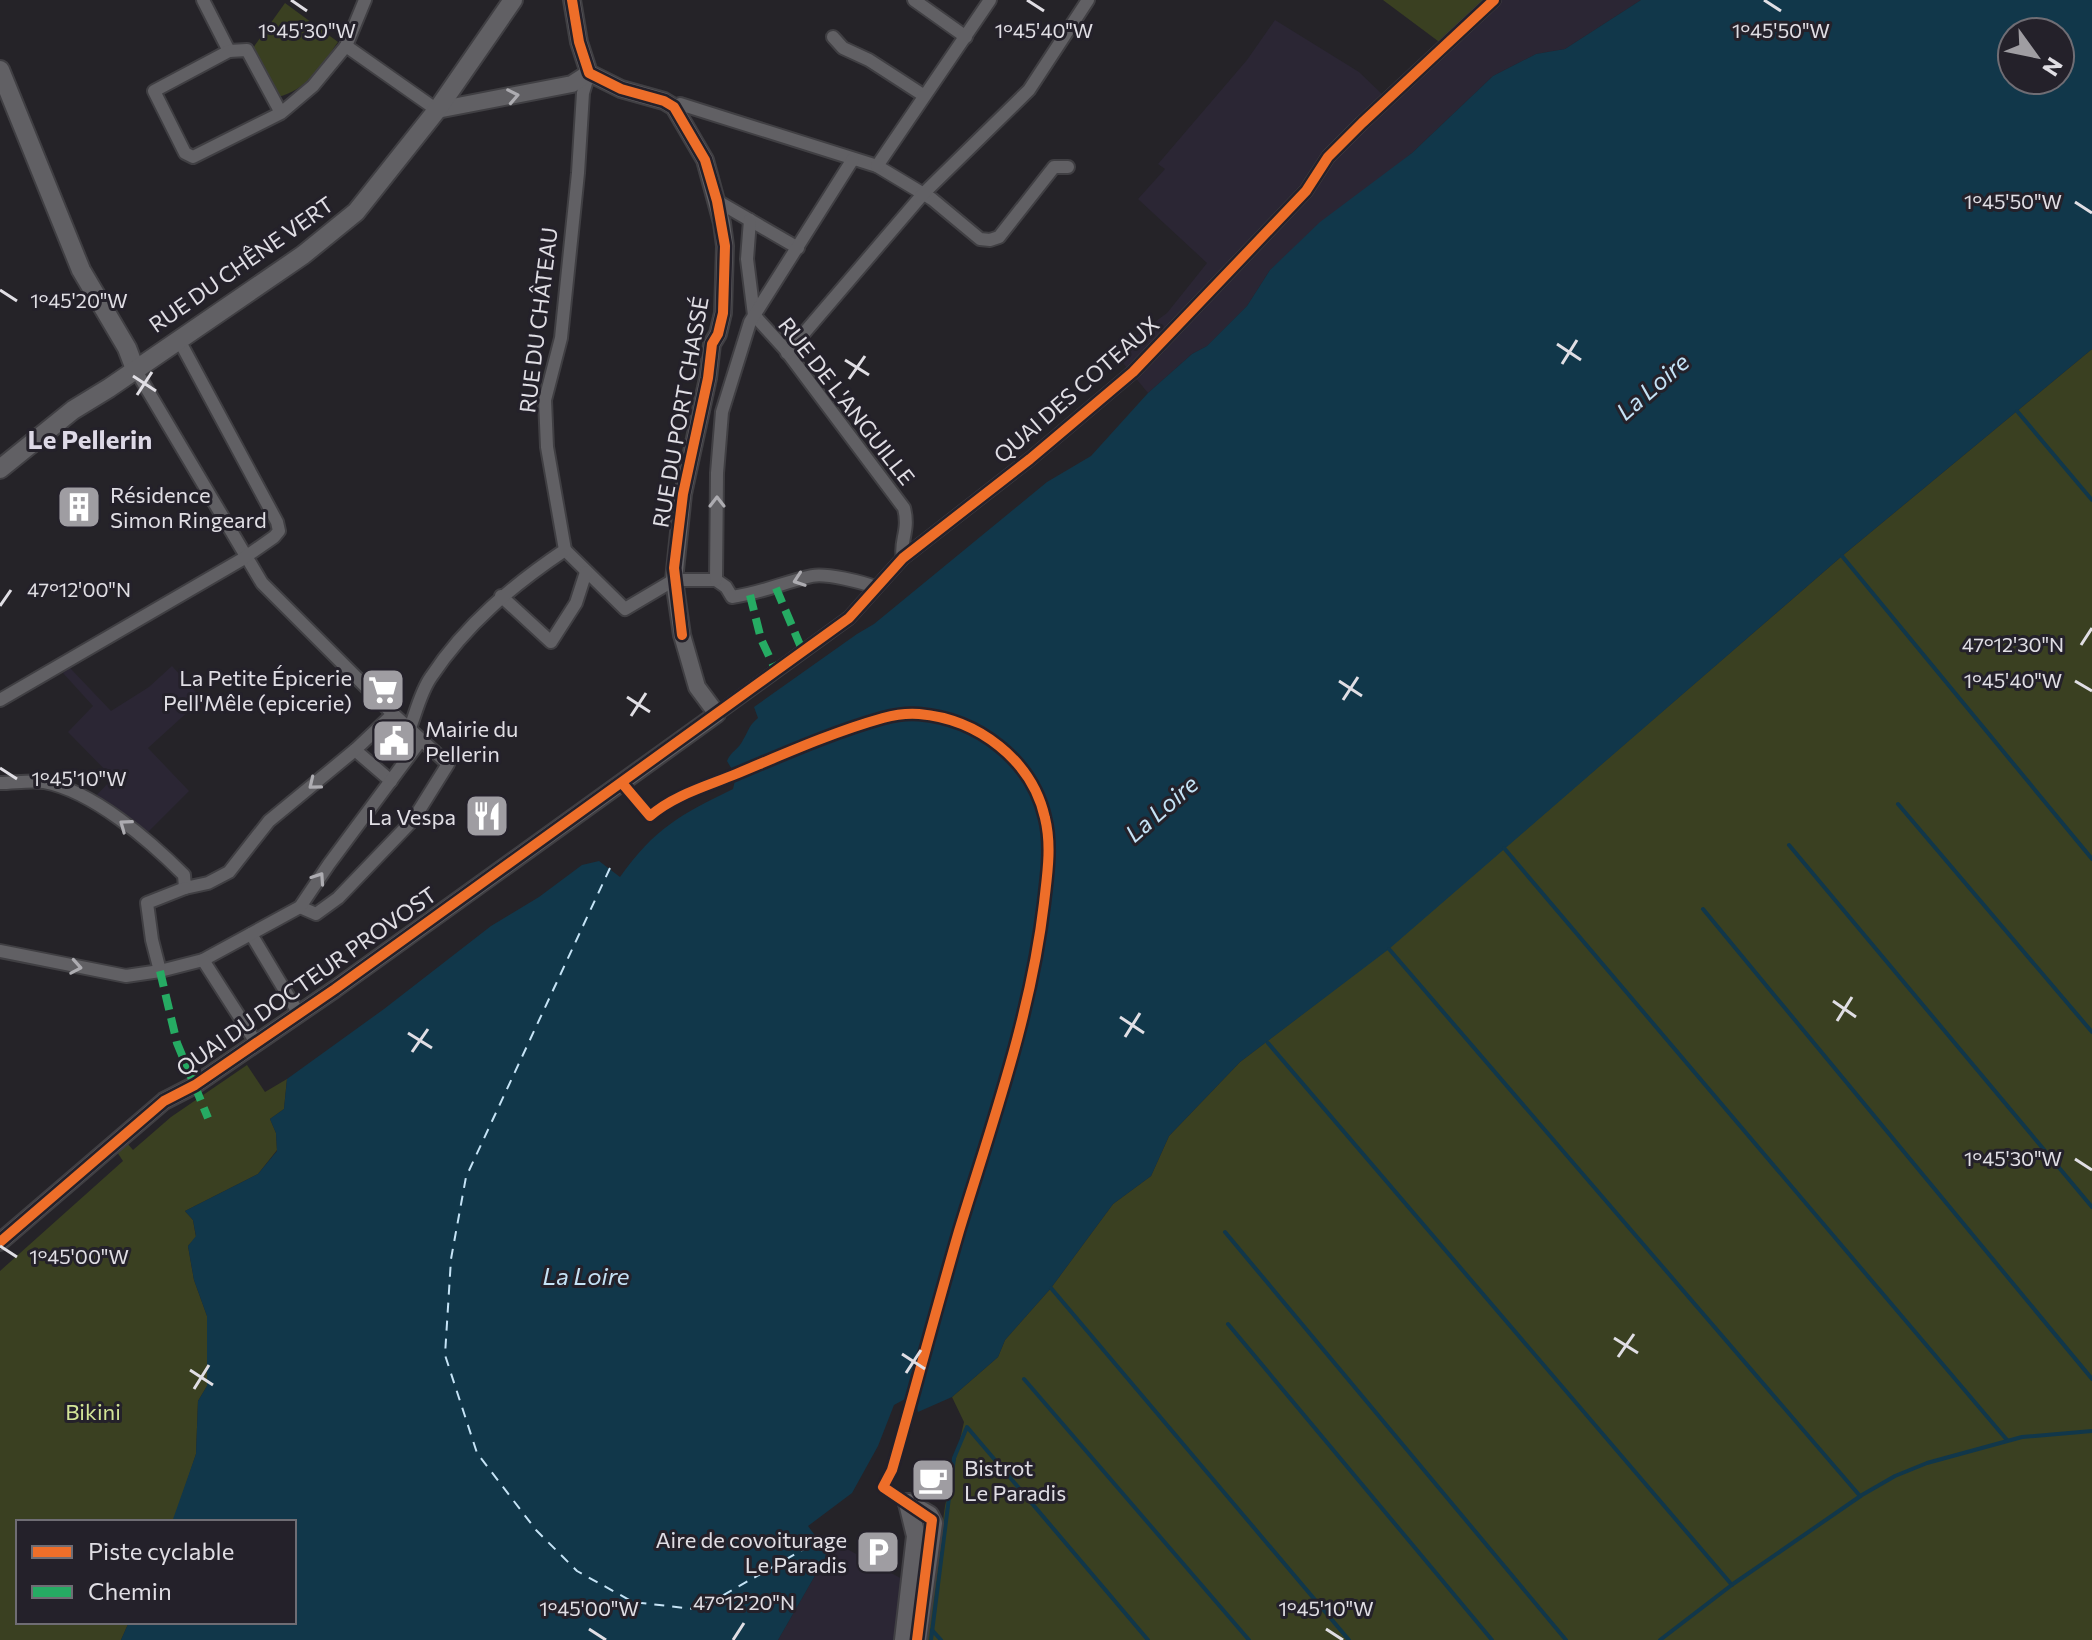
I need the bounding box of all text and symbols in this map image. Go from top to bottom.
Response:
north arrow [1996,16,2076,96]
text: 1°45'30"W [258,18,356,42]
text: 1°45'40"W [995,18,1093,42]
text: 1°45'50"W [1732,18,1830,42]
text: N [2037,53,2069,81]
one-way arrow [506,89,520,106]
text: 1°45'50"W [1964,189,2062,213]
street label: RUE DU CHÊNE VERT [143,190,339,338]
street label: RUE DU CHÂTEAU [513,226,563,414]
text: 1°45'20"W [30,288,128,312]
street label: RUE DU PORT CHASSÉ [646,294,714,530]
street label: QUAI DES COTEAUX [988,310,1164,468]
street label: RUE DE L'ANGUILLE [773,312,921,490]
water label: La Loire [1610,346,1695,425]
district label: Le Pellerin [28,423,152,454]
place label: Résidence Simon Ringeard [110,481,267,533]
building icon: Résidence Simon Ringeard [55,483,103,531]
one-way arrow [708,495,726,508]
one-way arrow [793,571,807,587]
text: 47°12'00"N [27,577,131,601]
text: 47°12'30"N [1962,632,2064,656]
place label: La Petite Épicerie Pell'Mêle (epicerie) [163,664,352,716]
supermarket icon: La Petite Épicerie Pell'Mêle (epicerie) [359,666,407,714]
text: 1°45'40"W [1964,668,2062,692]
place label: Mairie du Pellerin [425,715,518,767]
public building icon: Mairie du Pellerin [370,717,418,765]
text: 1°45'10"W [31,766,127,790]
water label: La Loire [1119,768,1204,847]
one-way arrow [309,774,323,789]
restaurant icon: La Vespa [463,792,511,840]
place label: La Vespa [368,803,456,830]
one-way arrow [119,821,134,835]
one-way arrow [309,872,324,887]
street label: QUAI DU DOCTEUR PROVOST [171,880,441,1082]
one-way arrow [70,957,83,974]
text: 1°45'30"W [1964,1146,2062,1170]
text: 1°45'00"W [29,1244,129,1268]
water label: La Loire [543,1261,630,1290]
park label: Bikini [65,1398,121,1425]
place label: Bistrot Le Paradis [964,1454,1066,1506]
cafe icon: Bistrot Le Paradis [909,1456,957,1504]
legend [16,1520,296,1624]
place label: Aire de covoiturage Le Paradis [655,1526,847,1578]
parking icon: Aire de covoiturage Le Paradis [854,1528,902,1576]
text: Piste cyclable [88,1536,234,1565]
text: Chemin [88,1576,172,1605]
text: 47°12'20"N [693,1590,795,1614]
text: 1°45'00"W [539,1596,639,1620]
text: 1°45'10"W [1278,1596,1374,1620]

